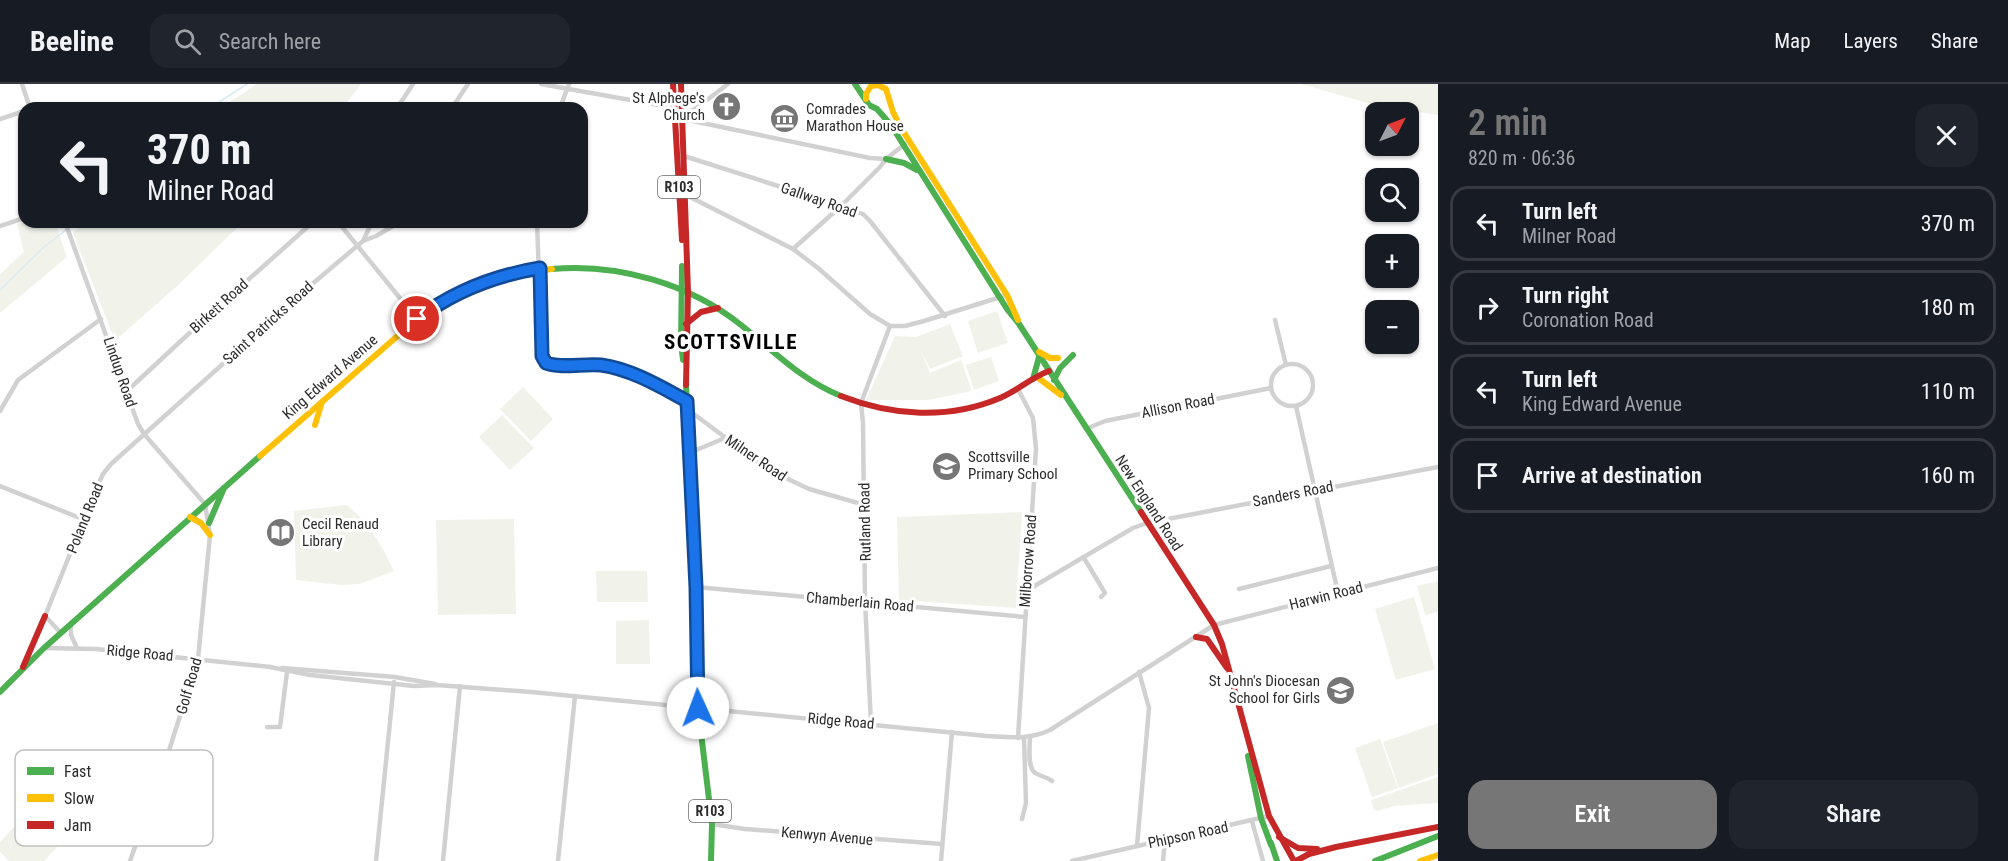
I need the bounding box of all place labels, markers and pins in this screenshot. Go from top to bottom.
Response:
place label: St Alphege's Church [632,89,705,124]
church icon: St Alphege's Church [710,91,742,123]
place label: Comrades Marathon House [806,100,904,135]
museum icon: Comrades Marathon House [769,102,801,134]
pin [391,293,442,344]
place label: Scottsville Primary School [968,448,1058,483]
school or university icon: Scottsville Primary School [931,450,963,482]
place label: Cecil Renaud Library [302,515,379,550]
library icon: Cecil Renaud Library [265,517,297,549]
place label: St John's Diocesan School for Girls [1209,672,1320,707]
school or university icon: St John's Diocesan School for Girls [1325,674,1357,706]

